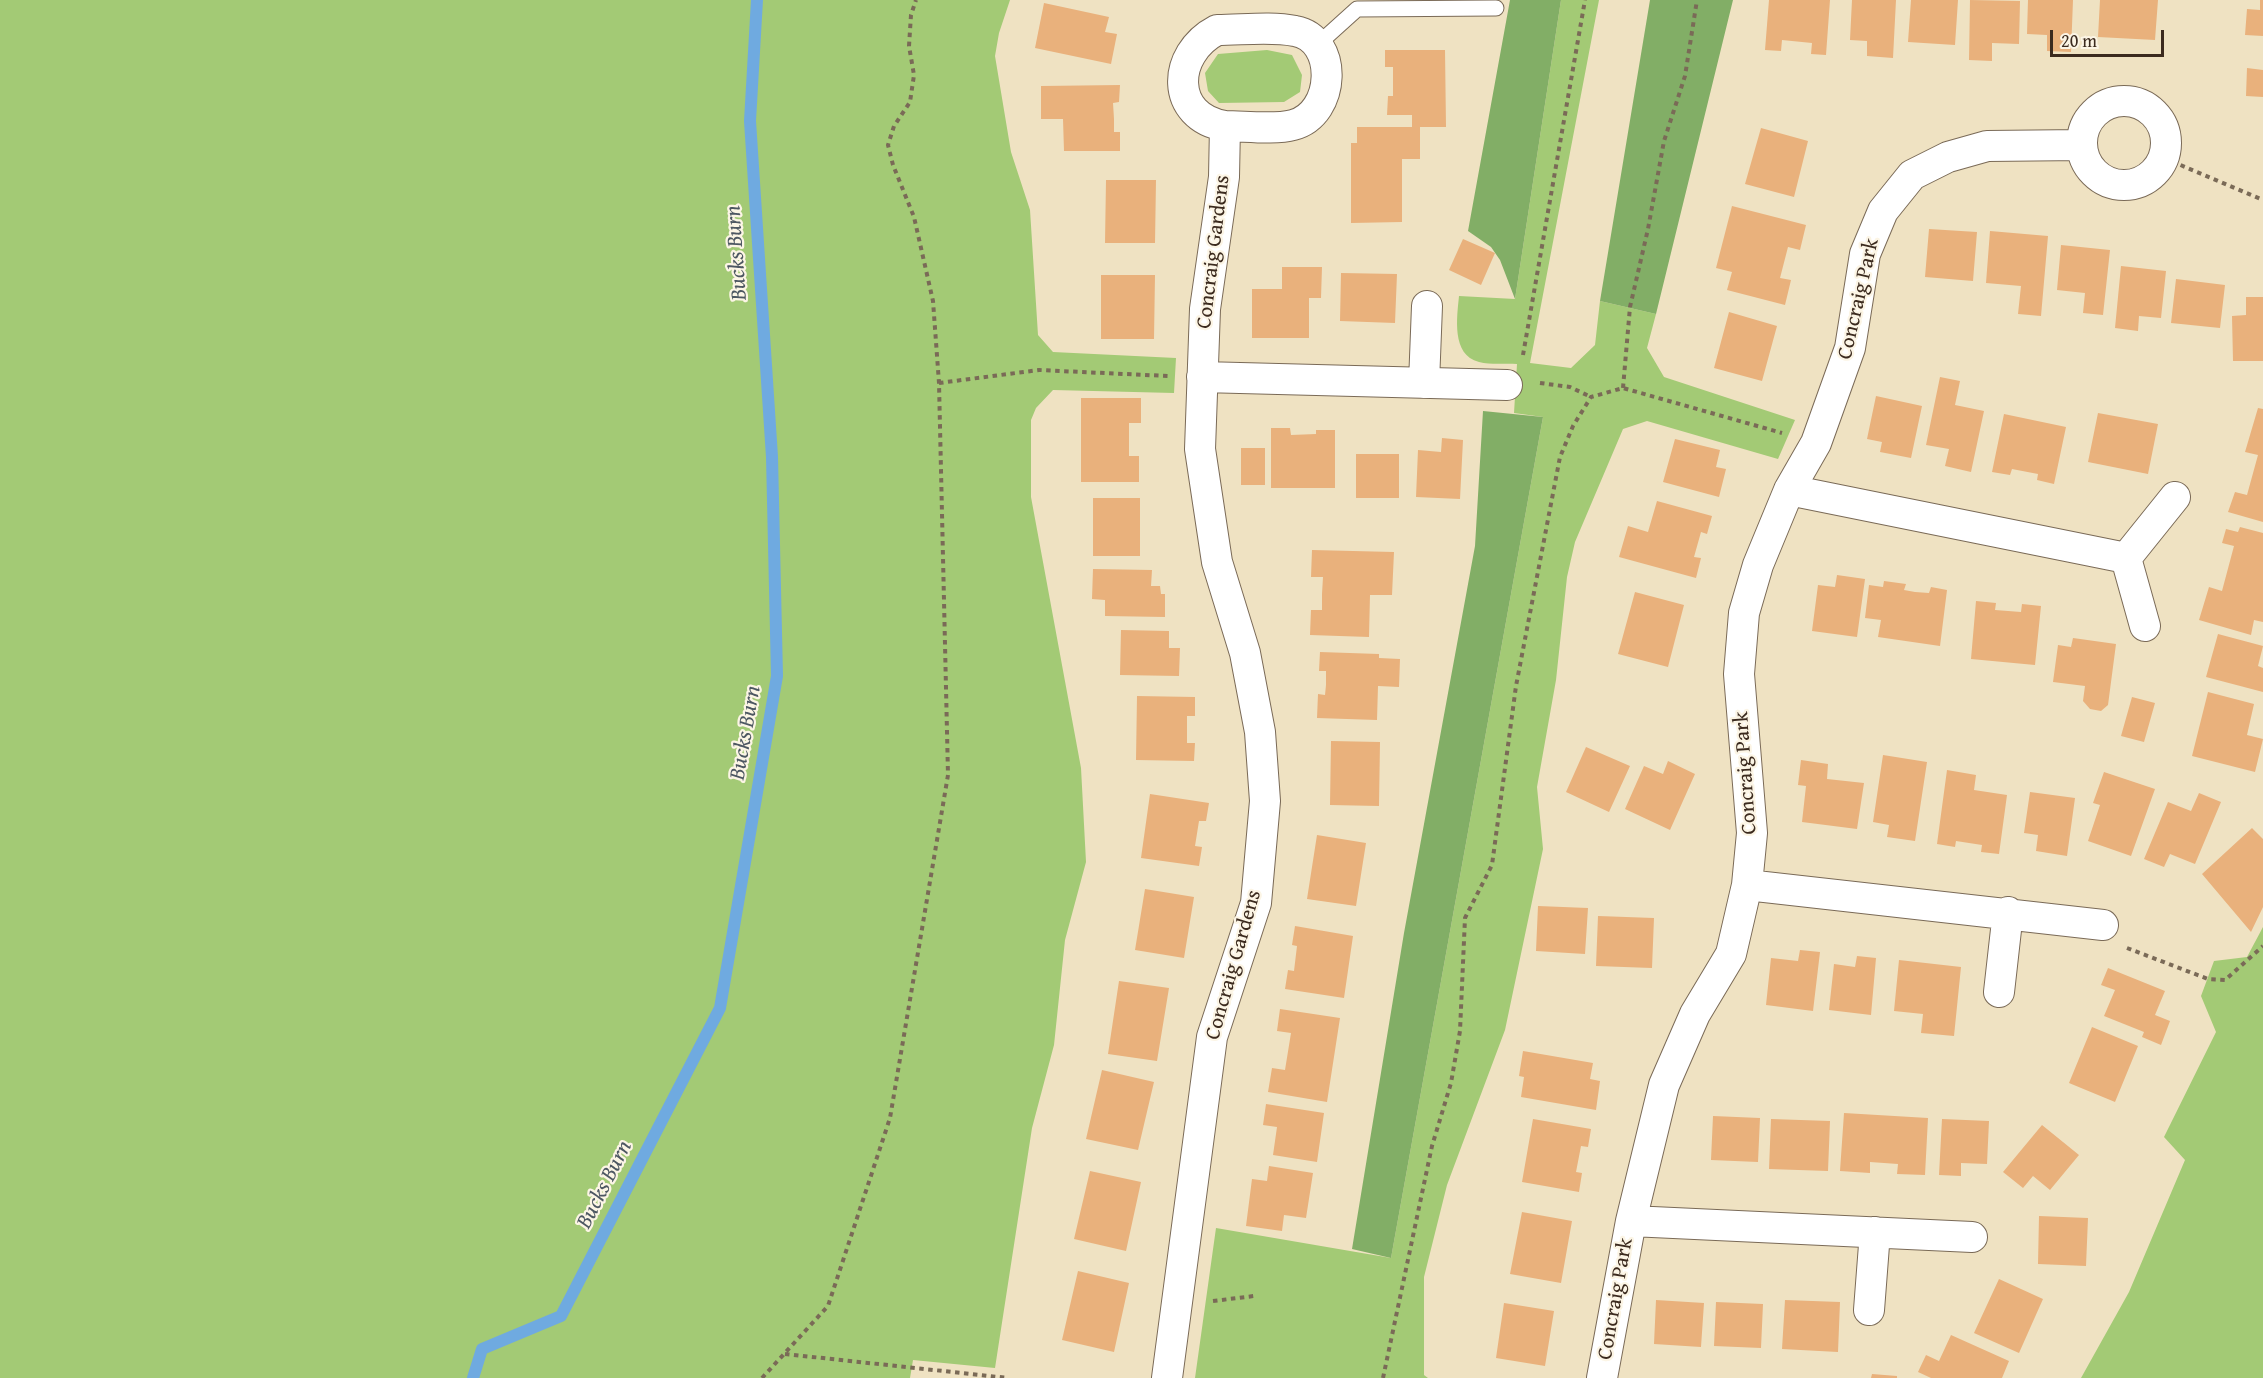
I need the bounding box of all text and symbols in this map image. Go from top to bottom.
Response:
scale bar [2053,18,2167,56]
text: 20 m [2061,27,2097,54]
street label: Concraig Gardens [1192,174,1236,330]
water label: Bucks Burn [721,205,753,301]
street label: Concraig Park [1833,236,1885,362]
water label: Bucks Burn [725,684,767,782]
street label: Concraig Park [1729,711,1763,835]
street label: Concraig Gardens [1201,887,1267,1043]
water label: Bucks Burn [572,1137,638,1233]
street label: Concraig Park [1593,1236,1639,1362]

